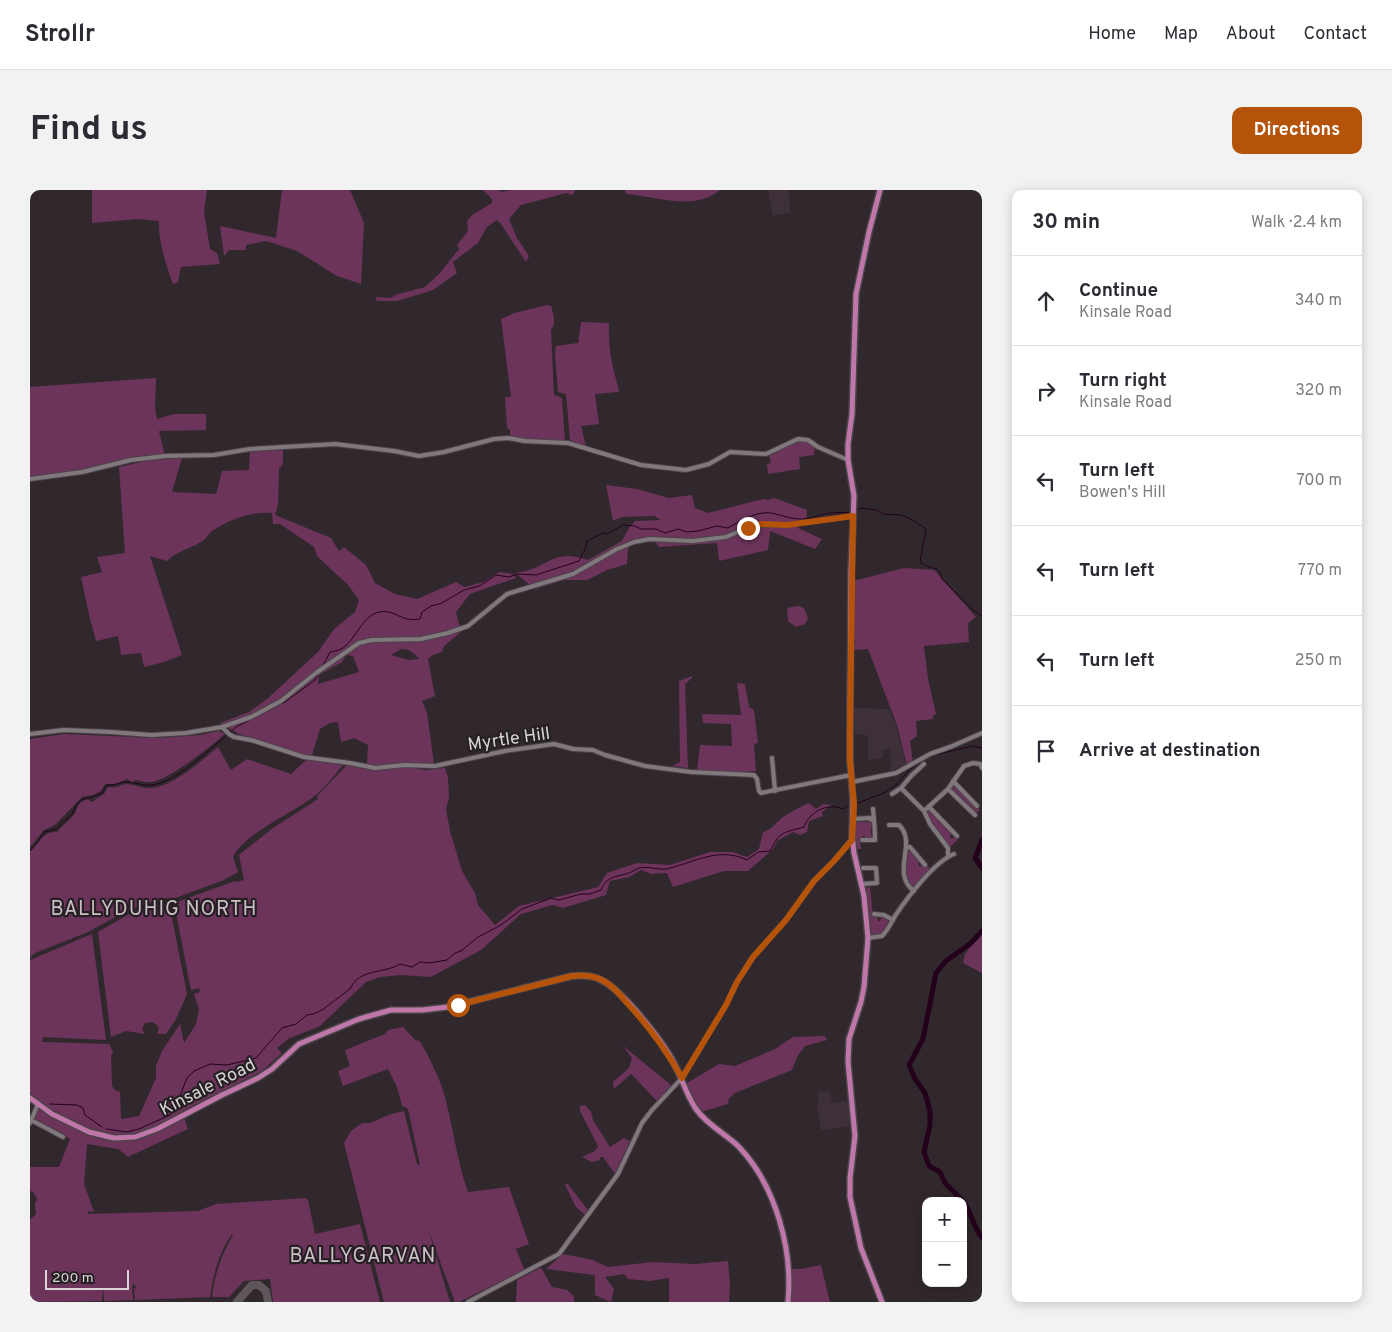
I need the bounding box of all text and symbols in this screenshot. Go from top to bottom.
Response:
text: Strollr [25,20,95,50]
text: Home [1088,23,1136,46]
text: Map [1164,23,1198,46]
text: About [1226,23,1275,46]
text: Contact [1303,23,1367,46]
button: Directions [1232,107,1362,154]
text: Find us [30,108,148,152]
text: 30 min [1032,209,1100,236]
text: Walk · 2.4 km [1251,213,1342,233]
text: Continue [1079,279,1158,303]
icon: ahead [1032,287,1060,315]
text: 340 m [1295,291,1342,311]
text: Kinsale Road [1079,303,1172,323]
text: Turn right [1079,369,1167,393]
icon: right [1032,377,1060,405]
text: 320 m [1295,381,1342,401]
text: Kinsale Road [1079,393,1172,413]
text: Turn left [1079,459,1155,483]
icon: left [1032,467,1060,495]
text: 700 m [1296,471,1342,491]
text: Bowen's Hill [1079,483,1166,503]
route end [737,517,760,540]
icon: left [1032,557,1060,585]
text: Turn left [1079,559,1155,583]
text: 770 m [1298,561,1342,581]
icon: left [1032,647,1060,675]
text: Turn left [1079,649,1155,673]
text: 250 m [1295,651,1342,671]
street label: Myrtle Hill [466,723,552,757]
icon: arrive [1032,737,1060,765]
text: Arrive at destination [1079,739,1260,763]
district label: BALLYDUHIG NORTH [50,897,258,923]
route start [447,994,470,1017]
street label: Kinsale Road [156,1054,260,1122]
map controls [922,1197,967,1287]
button: + [922,1197,967,1242]
button: − [922,1242,967,1287]
district label: BALLYGARVAN [290,1244,436,1270]
scale bar [45,1267,129,1290]
text: 200 m [52,1270,94,1287]

